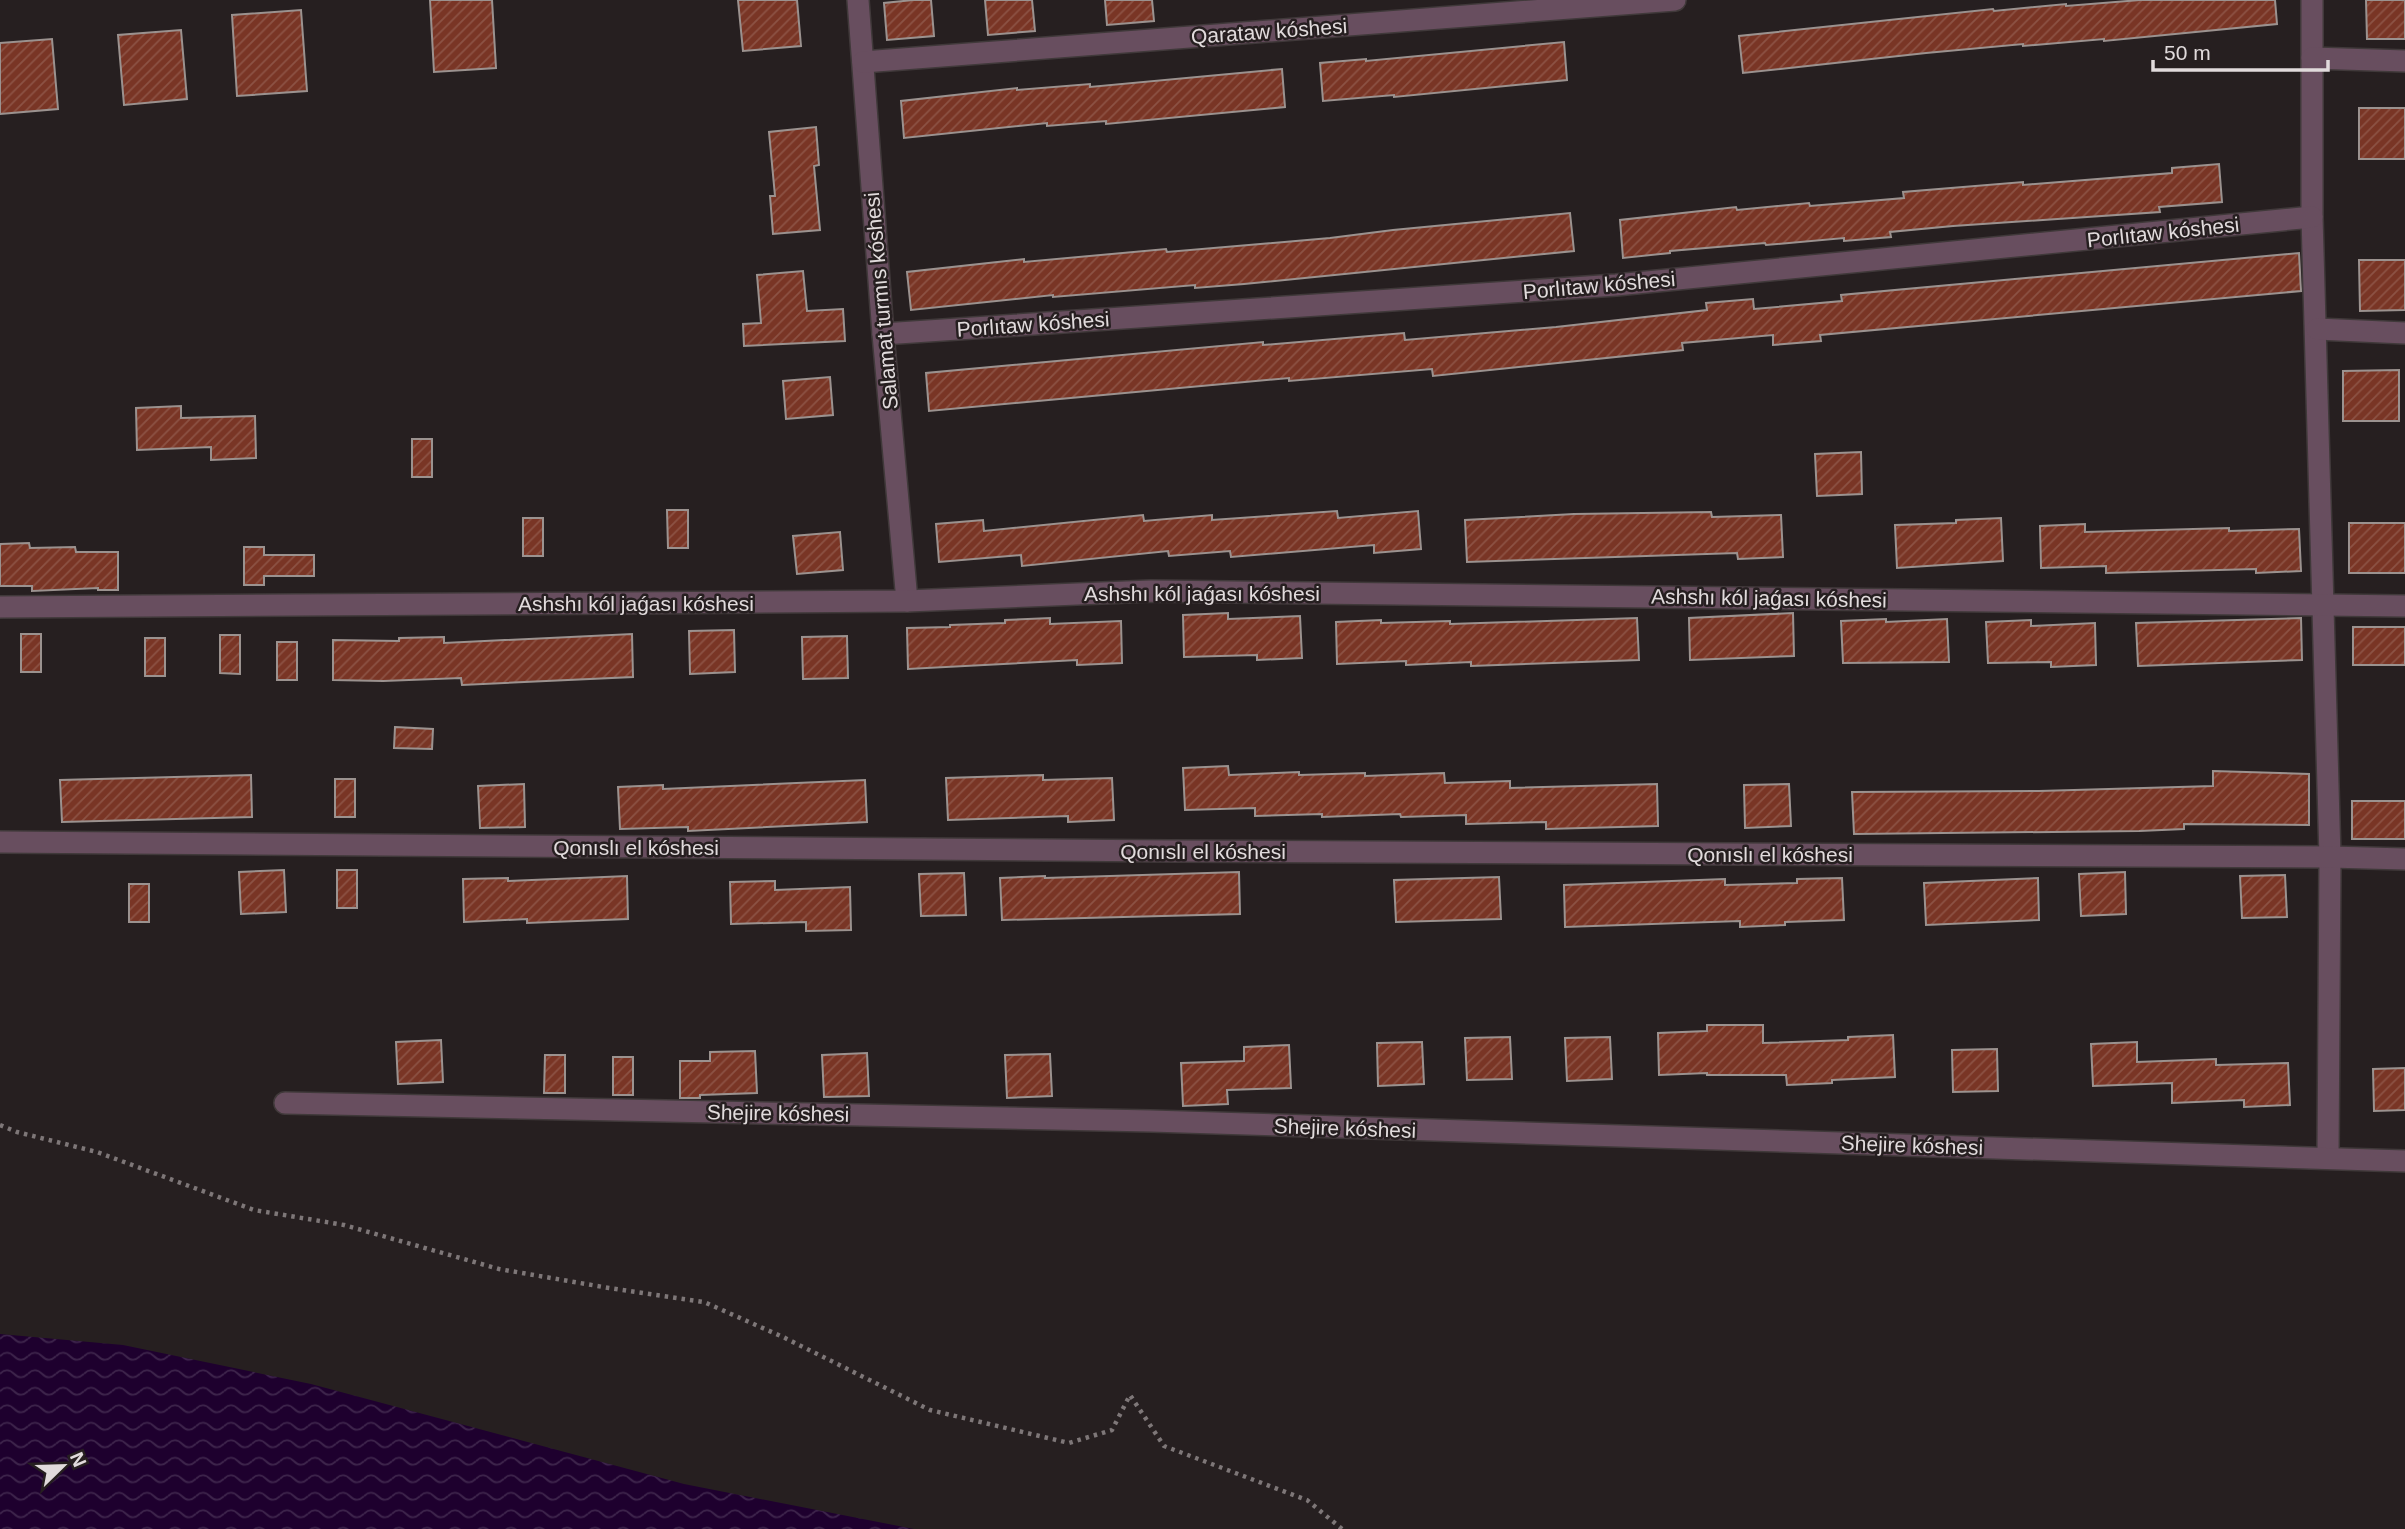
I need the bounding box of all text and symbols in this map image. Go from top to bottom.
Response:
street label: Qarataw kóshesi [1190,14,1348,48]
scale bar [2153,28,2328,72]
text: 50 m [2164,41,2211,64]
street label: Salamat turmıs kóshesi [860,191,902,411]
street label: Porlıtaw kóshesi [2086,213,2240,251]
street label: Porlıtaw kóshesi [1522,267,1676,303]
street label: Porlıtaw kóshesi [956,307,1110,341]
street label: Ashshı kól jaǵası kóshesi [1084,582,1320,605]
street label: Ashshı kól jaǵası kóshesi [1651,584,1887,612]
street label: Ashshı kól jaǵası kóshesi [518,592,754,615]
street label: Qonıslı el kóshesi [553,836,719,859]
street label: Qonıslı el kóshesi [1120,840,1286,863]
street label: Qonıslı el kóshesi [1687,843,1853,866]
street label: Shejire kóshesi [707,1100,849,1126]
street label: Shejire kóshesi [1273,1114,1417,1142]
street label: Shejire kóshesi [1840,1131,1984,1159]
north arrow [28,1431,98,1501]
text: N [66,1449,91,1470]

